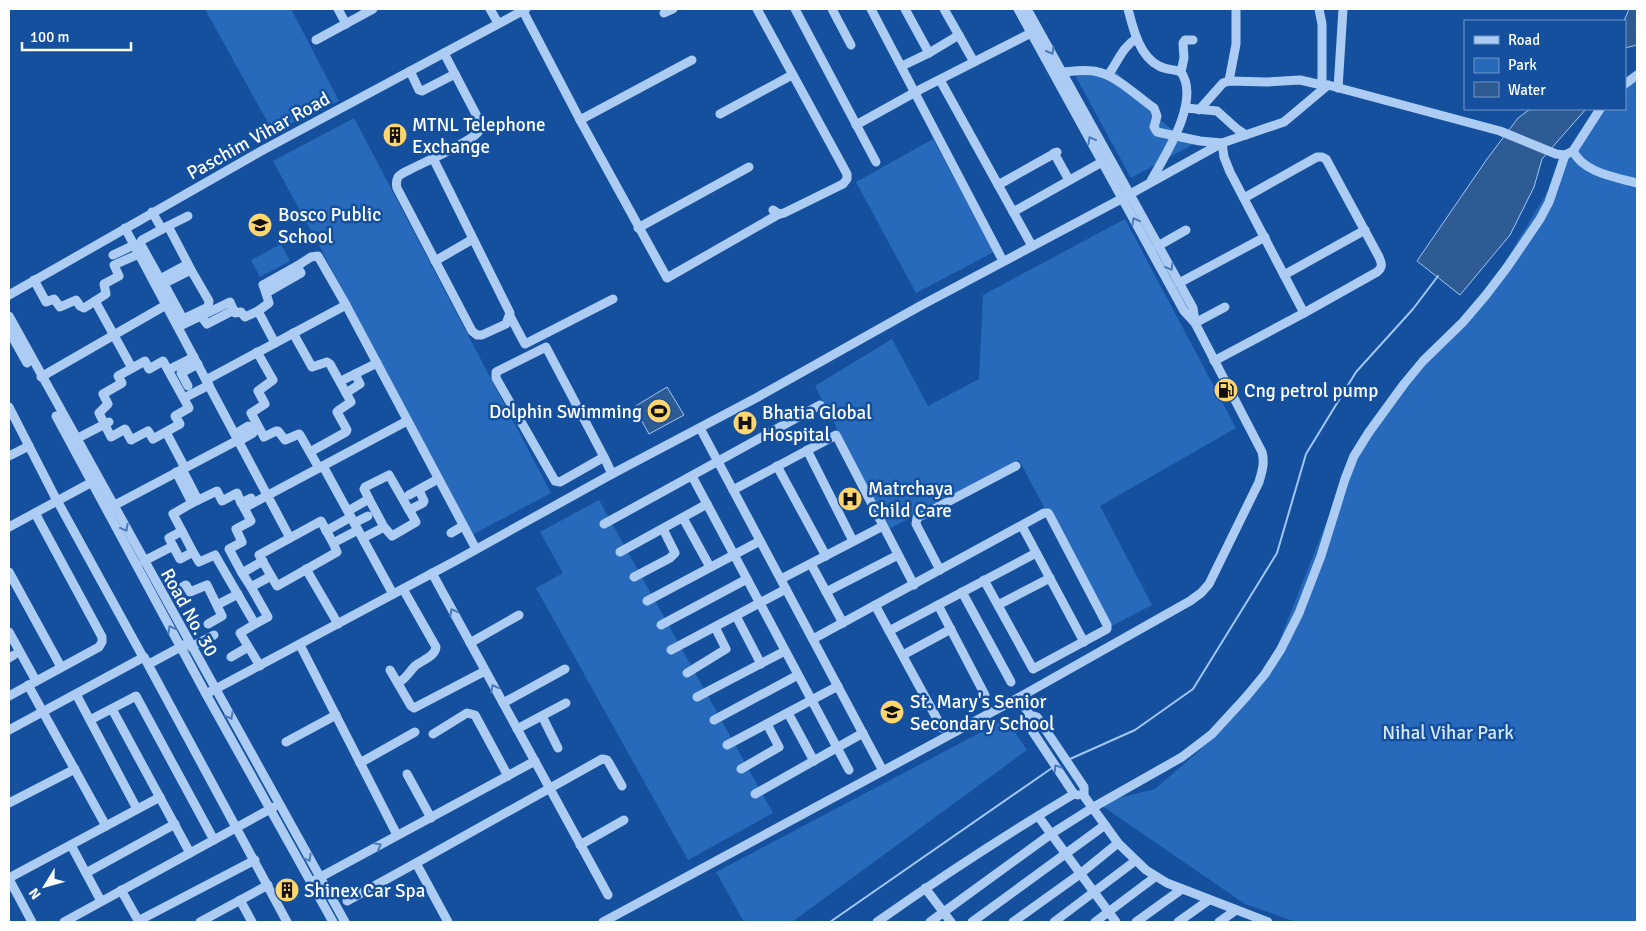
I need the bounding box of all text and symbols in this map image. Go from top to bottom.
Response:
scale bar [22,20,131,52]
legend [1464,20,1626,110]
text: 100 m [30,28,70,46]
text: Road [1508,31,1540,49]
one-way arrow [1045,46,1055,55]
text: Park [1508,56,1537,74]
text: Water [1508,81,1546,99]
street label: Paschim Vihar Road [183,87,334,185]
place label: MTNL Telephone Exchange [412,113,546,159]
building icon: MTNL Telephone Exchange [382,122,408,148]
one-way arrow [1087,136,1097,145]
place label: Bosco Public School [278,203,381,249]
school or university icon: Bosco Public School [247,212,273,238]
one-way arrow [1131,217,1141,226]
one-way arrow [1164,262,1174,271]
fuel station icon: Cng petrol pump [1213,377,1239,403]
place label: Cng petrol pump [1244,379,1378,403]
sports icon: Dolphin Swimming [646,398,672,424]
place label: Dolphin Swimming [489,400,642,424]
place label: Bhatia Global Hospital [762,401,872,447]
hospital icon: Bhatia Global Hospital [732,410,758,436]
place label: Matrchaya Child Care [868,477,953,523]
hospital icon: Matrchaya Child Care [837,486,863,512]
one-way arrow [119,522,129,531]
street label: Road No. 30 [155,564,223,661]
one-way arrow [449,609,459,618]
one-way arrow [167,625,177,634]
one-way arrow [491,684,501,693]
place label: St. Mary's Senior Secondary School [910,690,1055,736]
school or university icon: St. Mary's Senior Secondary School [879,699,905,725]
one-way arrow [223,710,233,719]
park label: Nihal Vihar Park [1382,721,1514,745]
one-way arrow [1053,764,1063,773]
one-way arrow [372,842,381,852]
one-way arrow [302,852,312,861]
north arrow [20,861,70,911]
building icon: Shinex Car Spa [274,877,300,903]
place label: Shinex Car Spa [304,879,425,903]
text: N [25,885,45,903]

